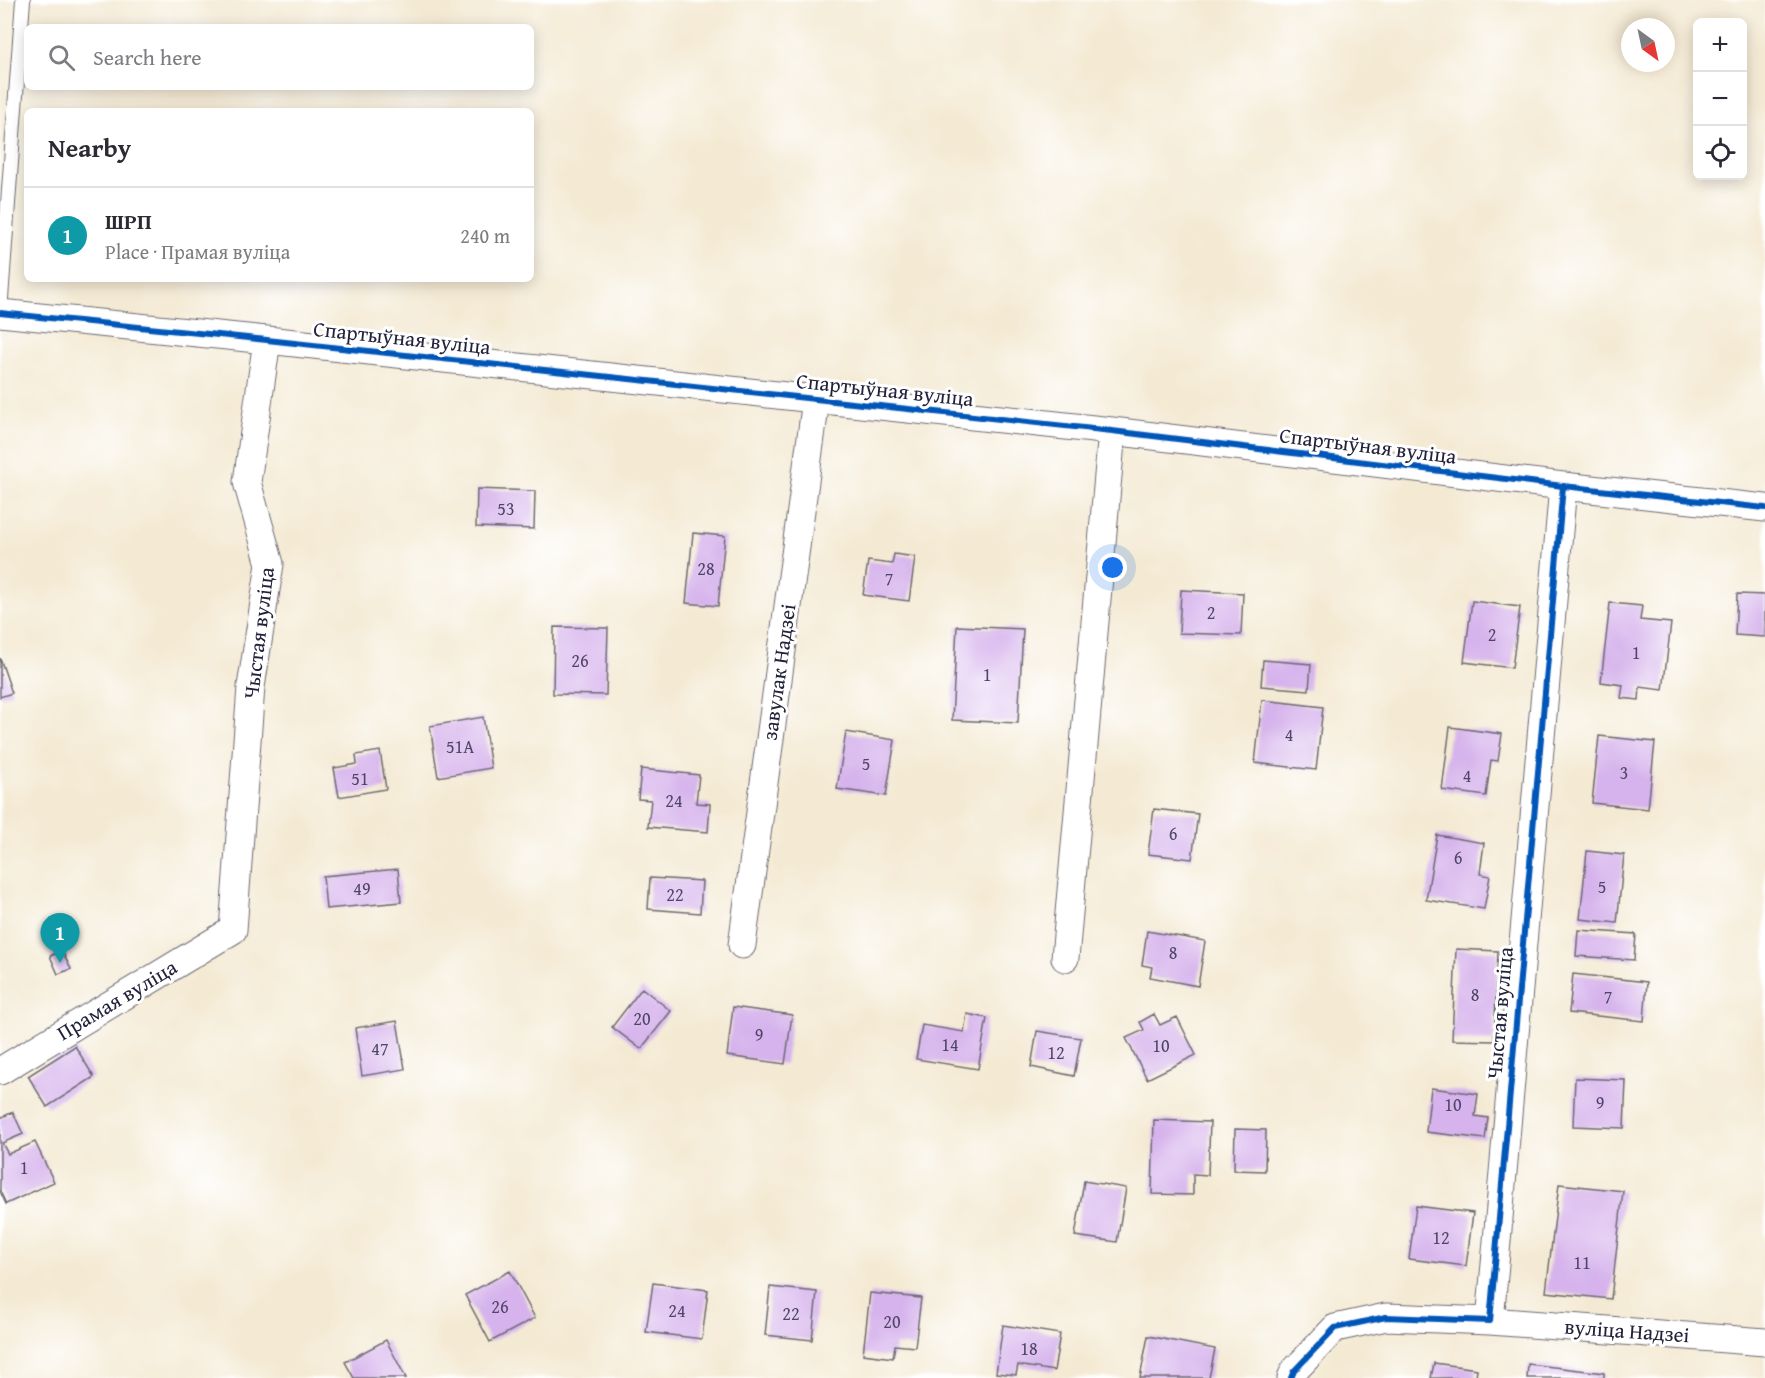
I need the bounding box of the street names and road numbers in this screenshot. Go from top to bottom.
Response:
street label: Спартыўная вуліца [312,313,492,362]
street label: Спартыўная вуліца [795,365,975,414]
street label: Спартыўная вуліца [1278,419,1458,472]
street label: Чыстая вуліца [235,565,282,701]
street label: завулак Надзеі [754,602,803,742]
street label: Чыстая вуліца [1478,946,1521,1080]
street label: Прамая вуліца [51,951,183,1048]
street label: вуліца Надзеі [1564,1311,1691,1350]

